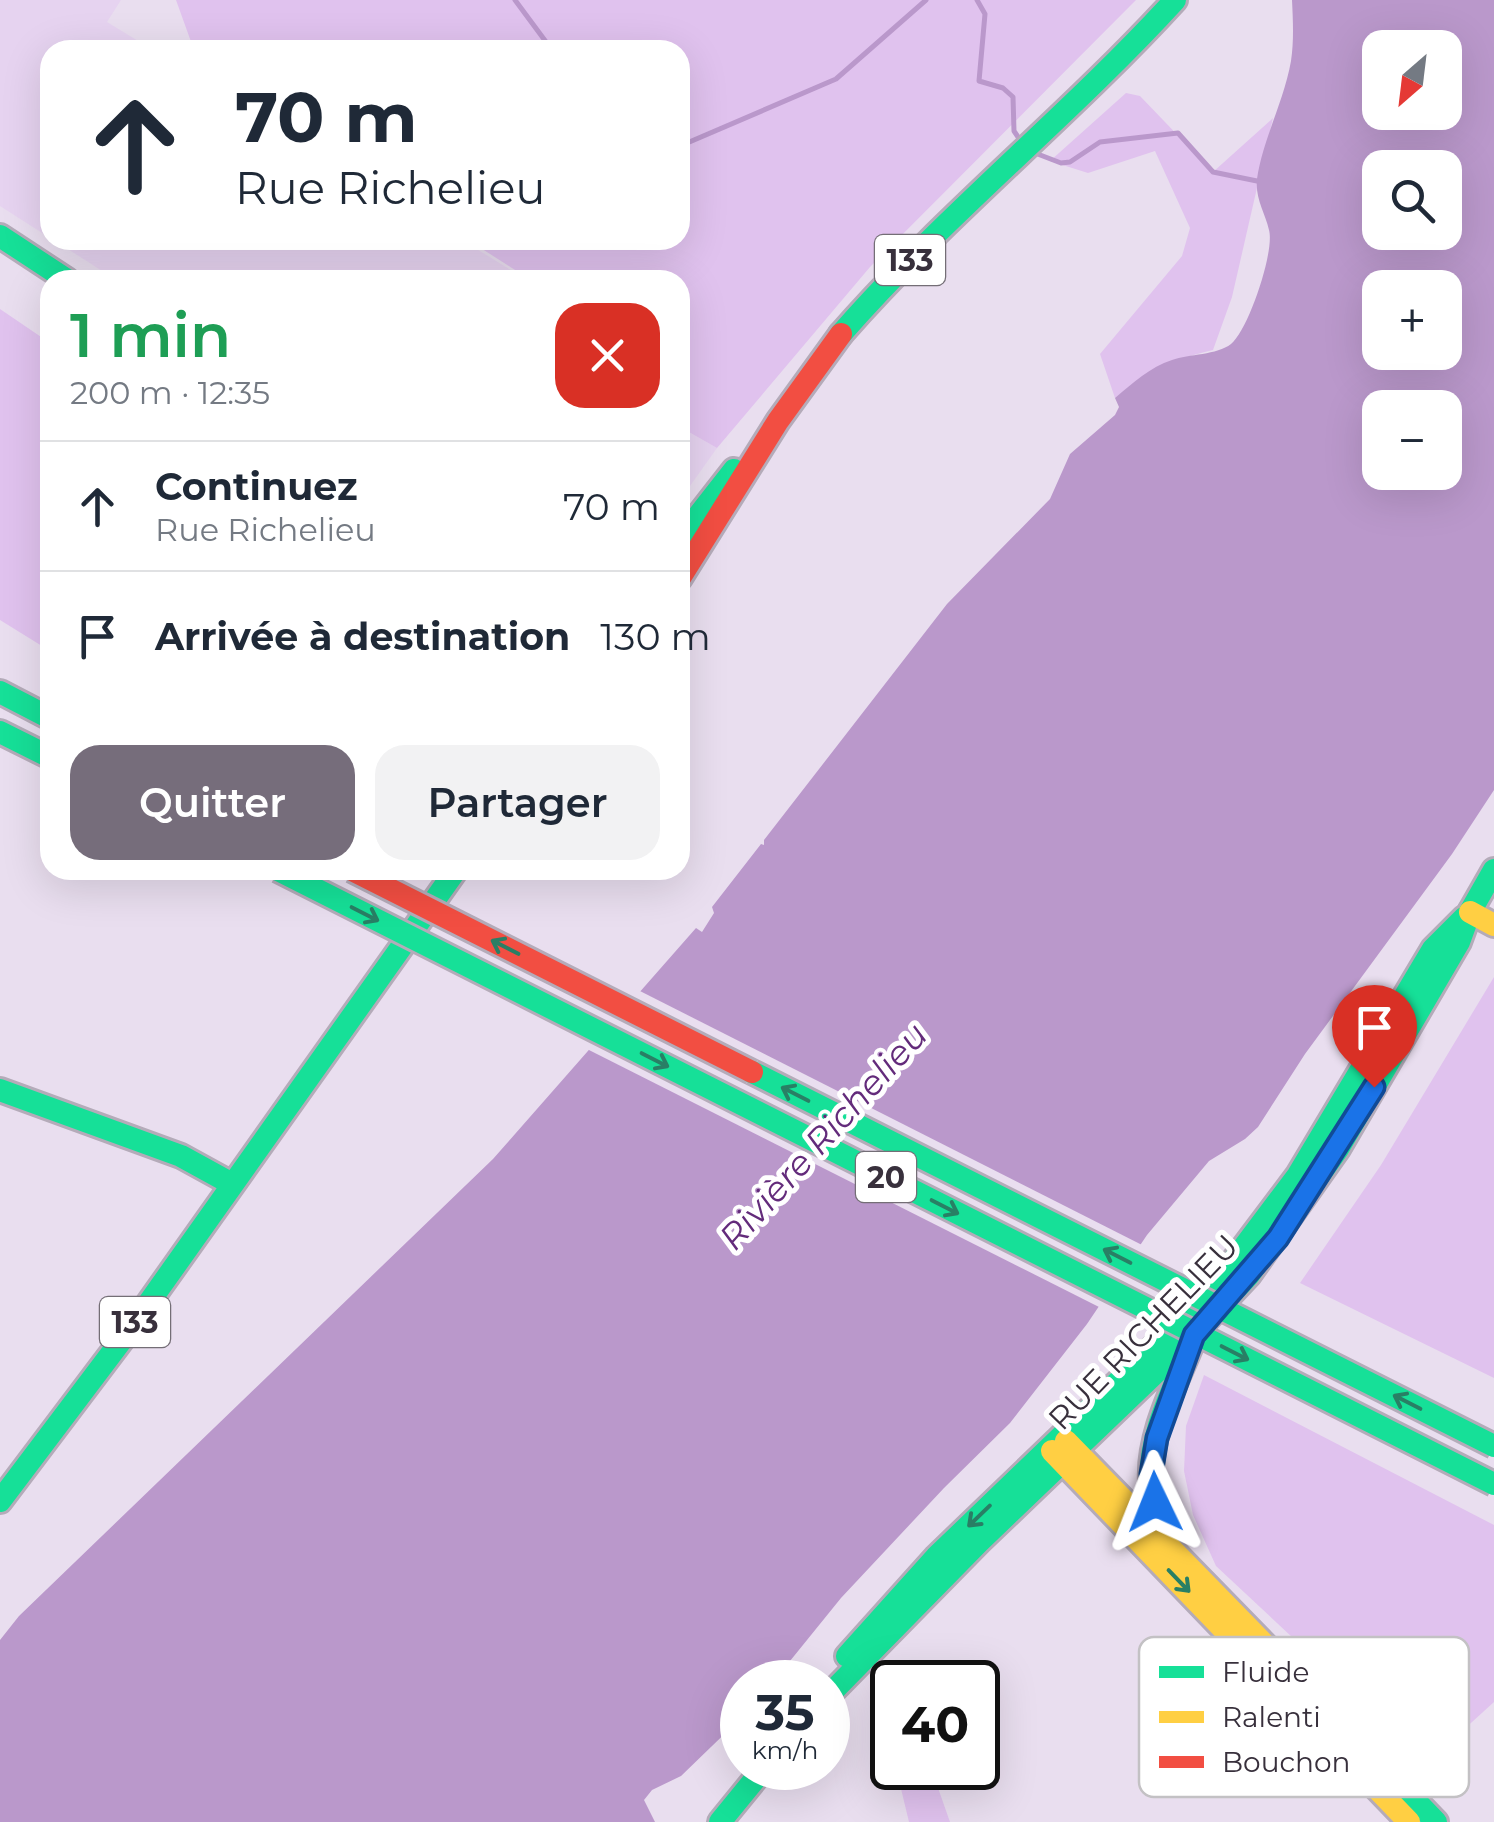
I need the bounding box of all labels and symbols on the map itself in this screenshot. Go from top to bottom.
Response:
north arrow [1362,30,1462,130]
road number: 133 [875,235,945,285]
one-way arrow [349,905,379,924]
one-way arrow [491,937,521,956]
pin [1332,985,1417,1088]
water label: Rivière Richelieu [710,1014,936,1258]
one-way arrow [639,1052,669,1071]
one-way arrow [781,1083,811,1102]
road number: 20 [856,1152,916,1202]
one-way arrow [930,1198,959,1217]
street label: RUE RICHELIEU [1040,1226,1246,1438]
one-way arrow [1102,1246,1132,1265]
road number: 133 [100,1297,170,1347]
one-way arrow [1220,1344,1250,1363]
one-way arrow [1393,1392,1422,1411]
position arrow [1103,1450,1207,1554]
one-way arrow [967,1503,991,1527]
one-way arrow [1167,1569,1191,1593]
legend [1139,1637,1469,1797]
text: Fluide [1222,1655,1310,1689]
speed limit sign: 40 [870,1660,1000,1790]
text: Ralenti [1222,1700,1321,1734]
text: Bouchon [1222,1745,1350,1779]

